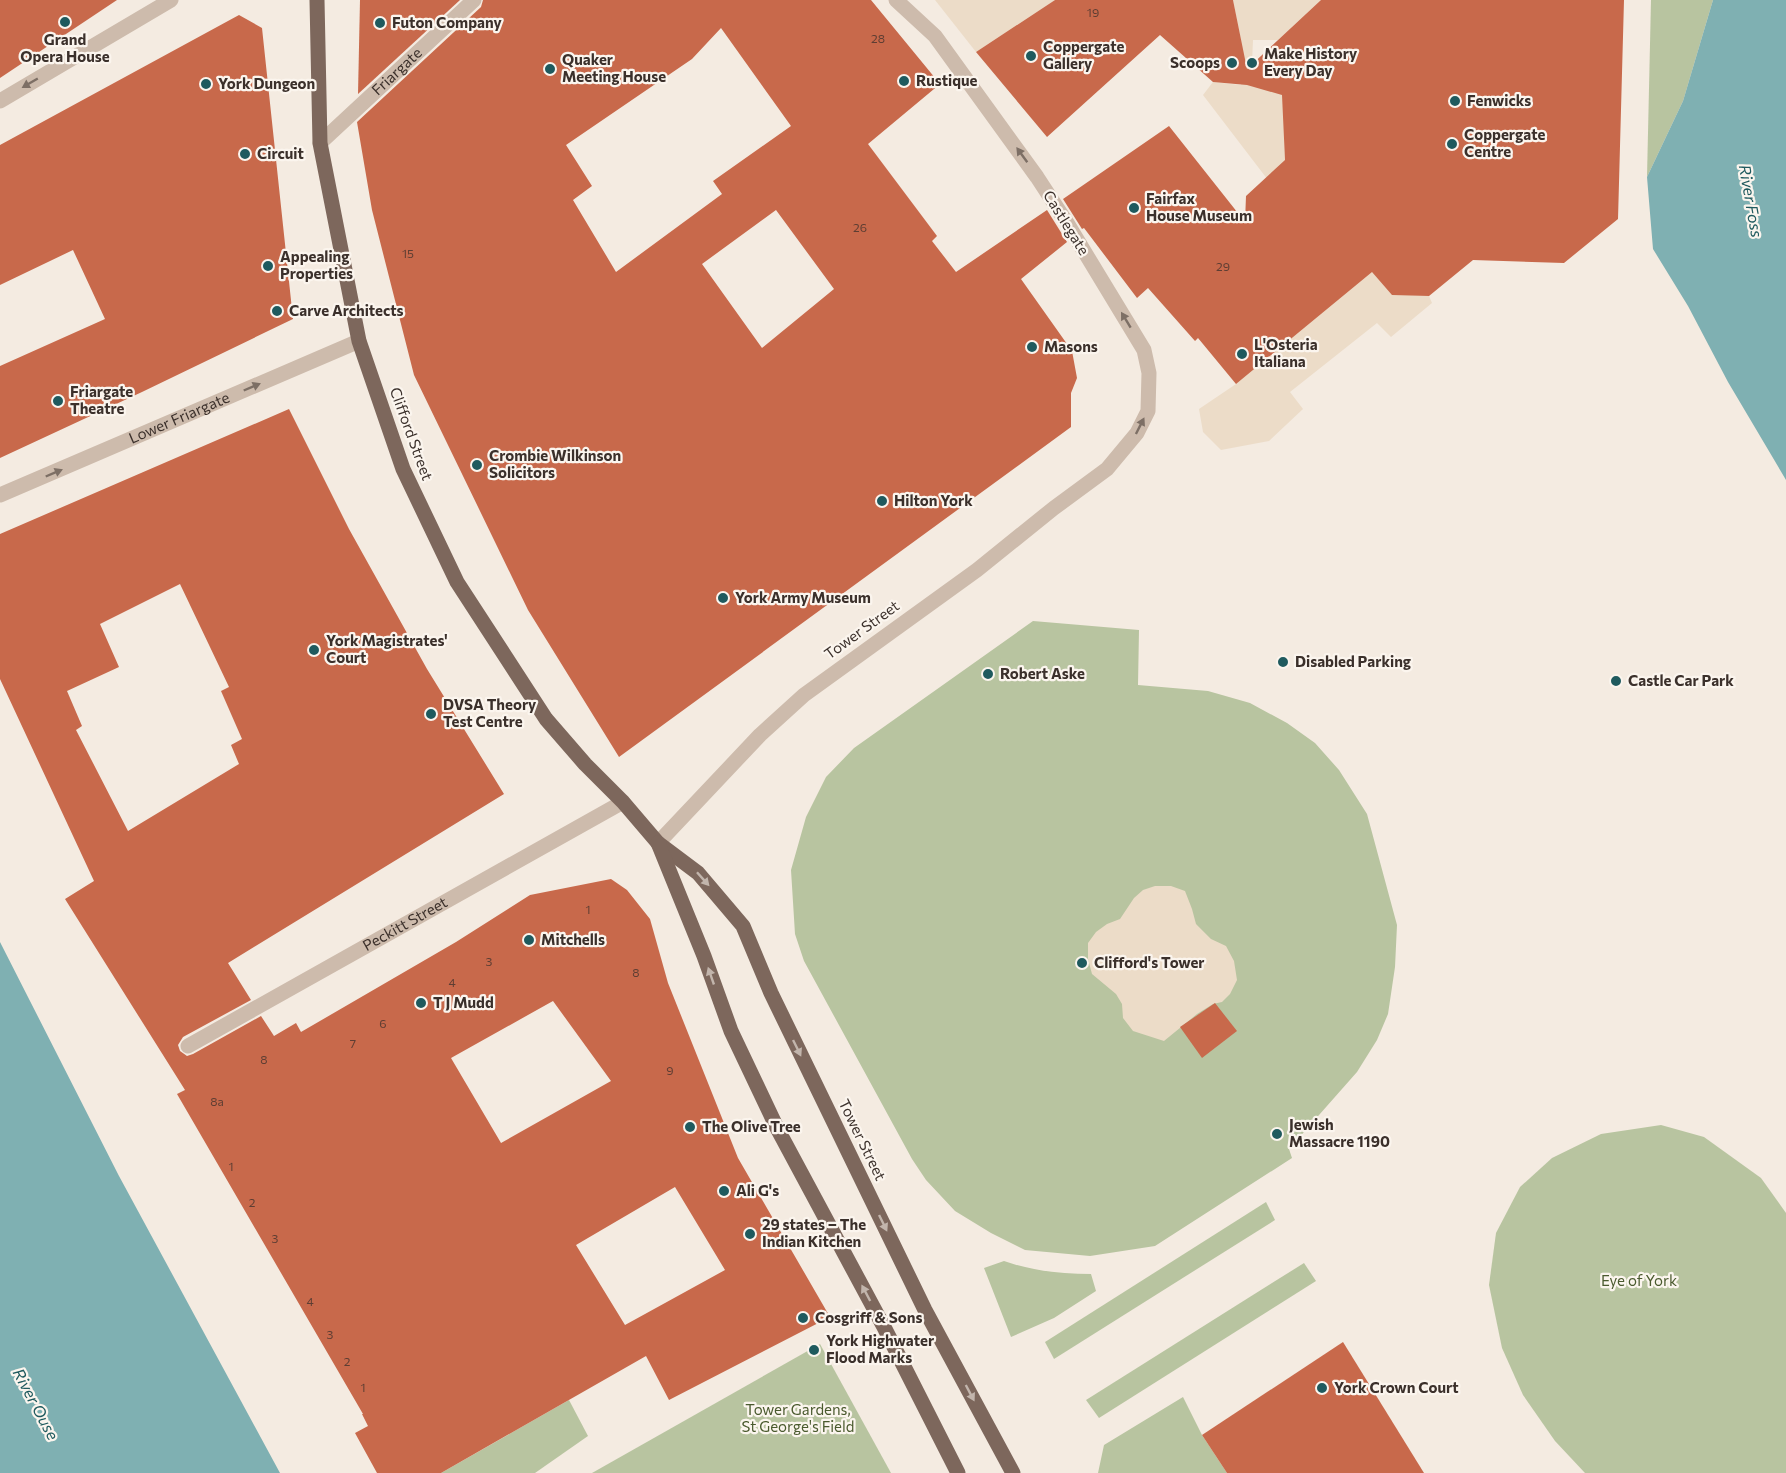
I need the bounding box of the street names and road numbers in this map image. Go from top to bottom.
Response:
street label: Friargate [367,43,425,98]
street label: Castlegate [1040,187,1094,258]
street label: Clifford Street [387,385,437,483]
street label: Lower Friargate [126,388,232,447]
street label: Tower Street [820,596,902,662]
street label: Peckitt Street [359,892,450,954]
street label: Tower Street [836,1096,890,1183]

